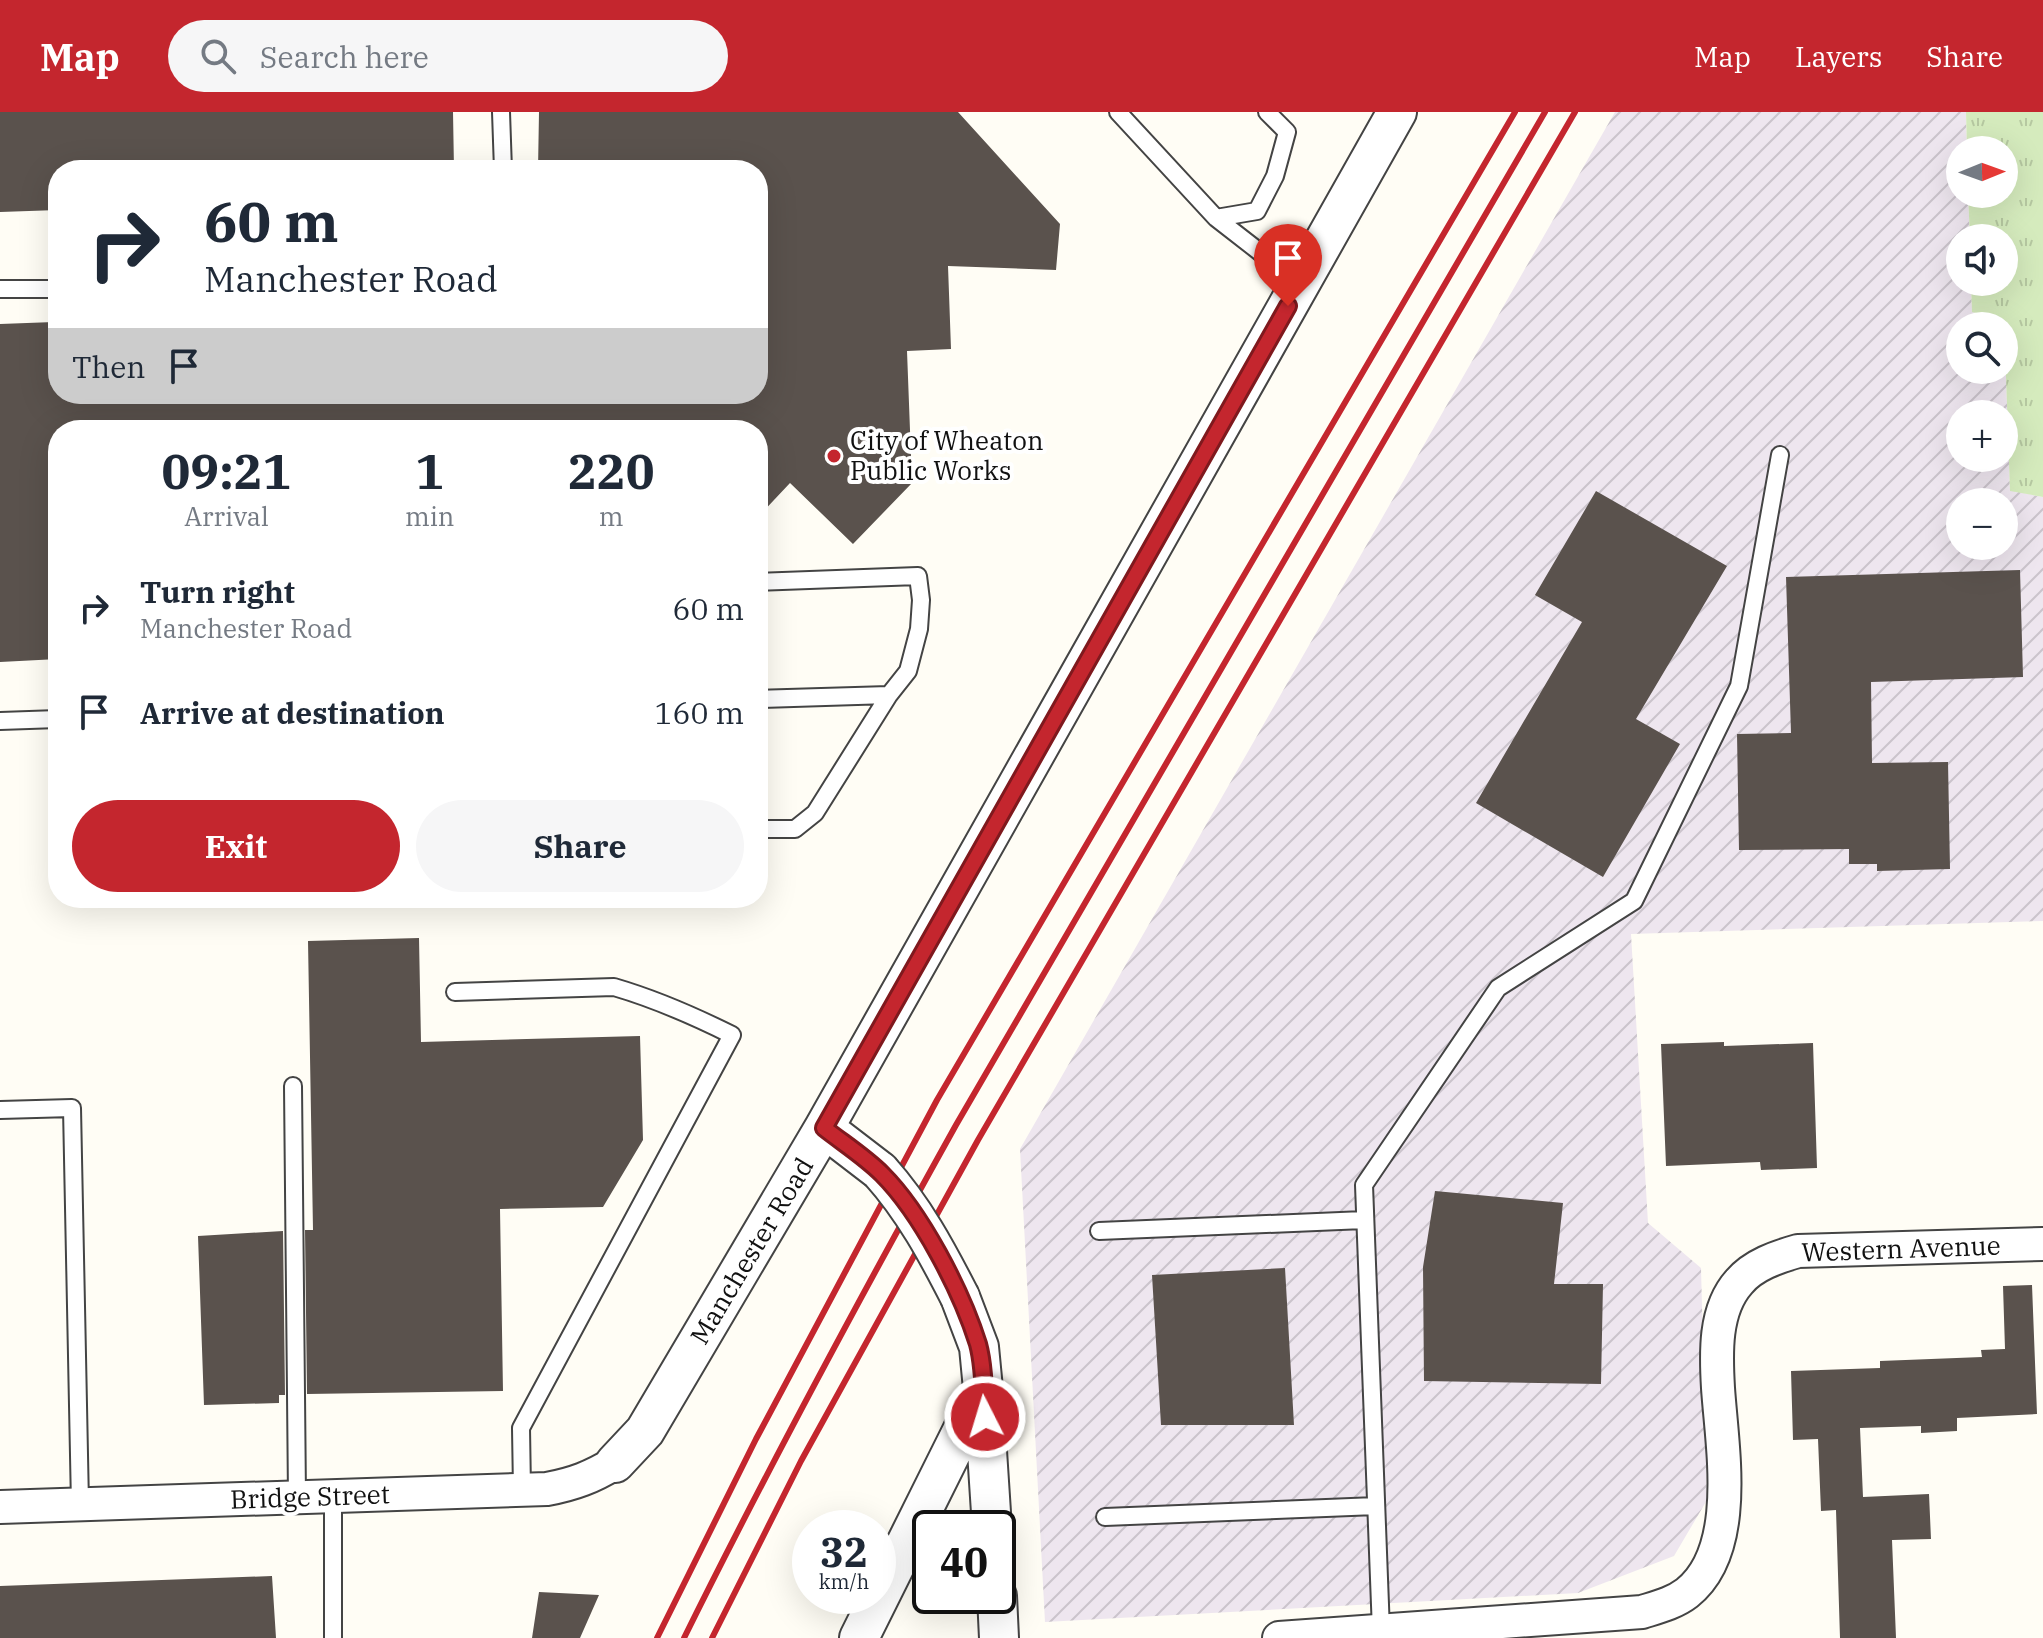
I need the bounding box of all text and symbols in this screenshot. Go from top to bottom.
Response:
search box [168,20,728,92]
text: Map [40,32,120,81]
icon: search [196,34,240,78]
text: Search here [260,37,429,76]
text: Map [1694,38,1751,75]
text: Layers [1795,38,1882,75]
text: Share [1926,38,2003,75]
north arrow [1946,136,2018,208]
map controls [1946,136,2018,560]
text: 60 m [204,185,339,257]
icon: right [72,192,176,296]
pin [1254,224,1322,306]
button: sound [1946,224,2018,296]
icon: arrive [1266,236,1310,280]
text: Manchester Road [204,255,498,302]
button: search [1946,312,2018,384]
icon: arrive [162,344,206,388]
text: Then [72,347,146,386]
button: + [1946,400,2018,472]
place label: City of Wheaton Public Works [850,423,1044,487]
text: 09:21 [162,440,291,502]
text: 1 [415,440,444,502]
text: 220 [568,440,654,502]
marker: City of Wheaton Public Works [825,447,843,465]
button: − [1946,488,2018,560]
text: Arrival [184,499,269,533]
text: min [405,499,454,533]
text: m [599,499,624,533]
text: Turn right [140,572,295,611]
icon: right [72,586,116,630]
text: 60 m [672,589,744,628]
text: Manchester Road [140,611,352,645]
icon: arrive [72,690,116,734]
text: Arrive at destination [140,693,445,732]
text: 160 m [654,693,744,732]
button: Exit [72,800,400,892]
button: Share [416,800,744,892]
street label: Manchester Road [682,1151,820,1350]
street label: Western Avenue [1801,1228,2001,1268]
position arrow [943,1375,1027,1459]
street label: Bridge Street [229,1476,390,1516]
speed limit sign: 40 [912,1510,1016,1614]
text: 32 [820,1526,868,1578]
text: km/h [819,1568,869,1595]

